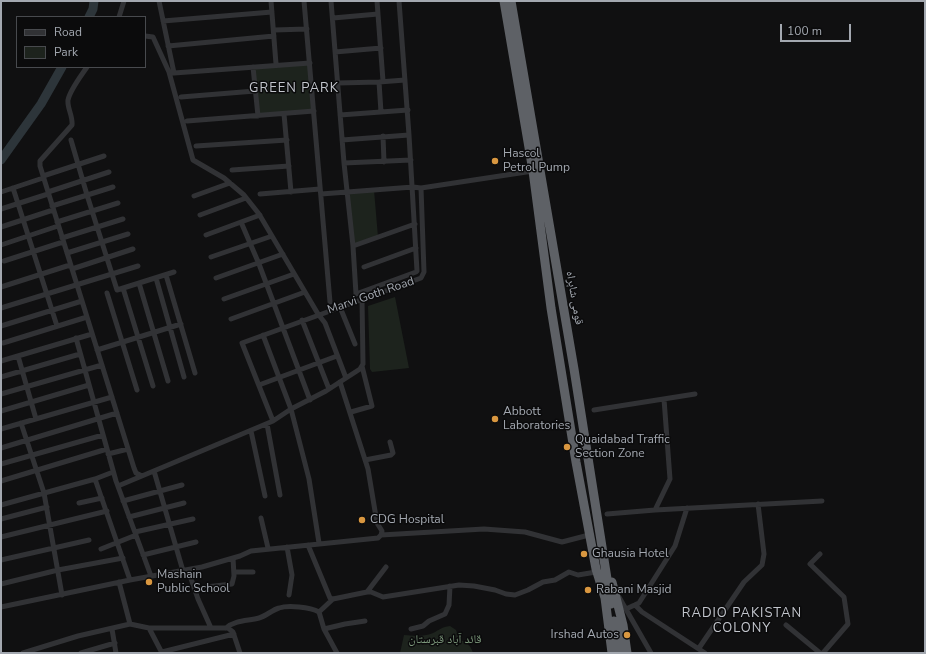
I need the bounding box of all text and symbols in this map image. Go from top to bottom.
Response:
legend [16,16,146,68]
scale bar [782,16,853,42]
text: 100 m [787,23,822,39]
text: Road [54,24,82,40]
text: Park [54,44,78,60]
district label: GREEN PARK [249,81,339,97]
place label: Hascol Petrol Pump [503,147,570,175]
marker: Hascol Petrol Pump [490,156,500,166]
street label: قومی شاہراہ [562,270,586,326]
street label: Marvi Goth Road [326,274,416,318]
place label: Abbott Laboratories [503,405,570,433]
marker: Abbott Laboratories [490,414,500,424]
place label: Quaidabad Traffic Section Zone [575,433,670,461]
marker: Quaidabad Traffic Section Zone [562,442,572,452]
place label: CDG Hospital [370,513,444,527]
marker: CDG Hospital [357,515,367,525]
place label: Ghausia Hotel [592,547,668,561]
marker: Ghausia Hotel [579,549,589,559]
place label: Mashain Public School [157,568,230,596]
marker: Mashain Public School [144,577,154,587]
place label: Rabani Masjid [596,583,671,597]
marker: Rabani Masjid [583,585,593,595]
district label: RADIO PAKISTAN COLONY [682,606,802,637]
place label: Irshad Autos [551,628,619,642]
marker: Irshad Autos [622,630,632,640]
park label: قائد آباد قبرستان [408,633,482,647]

